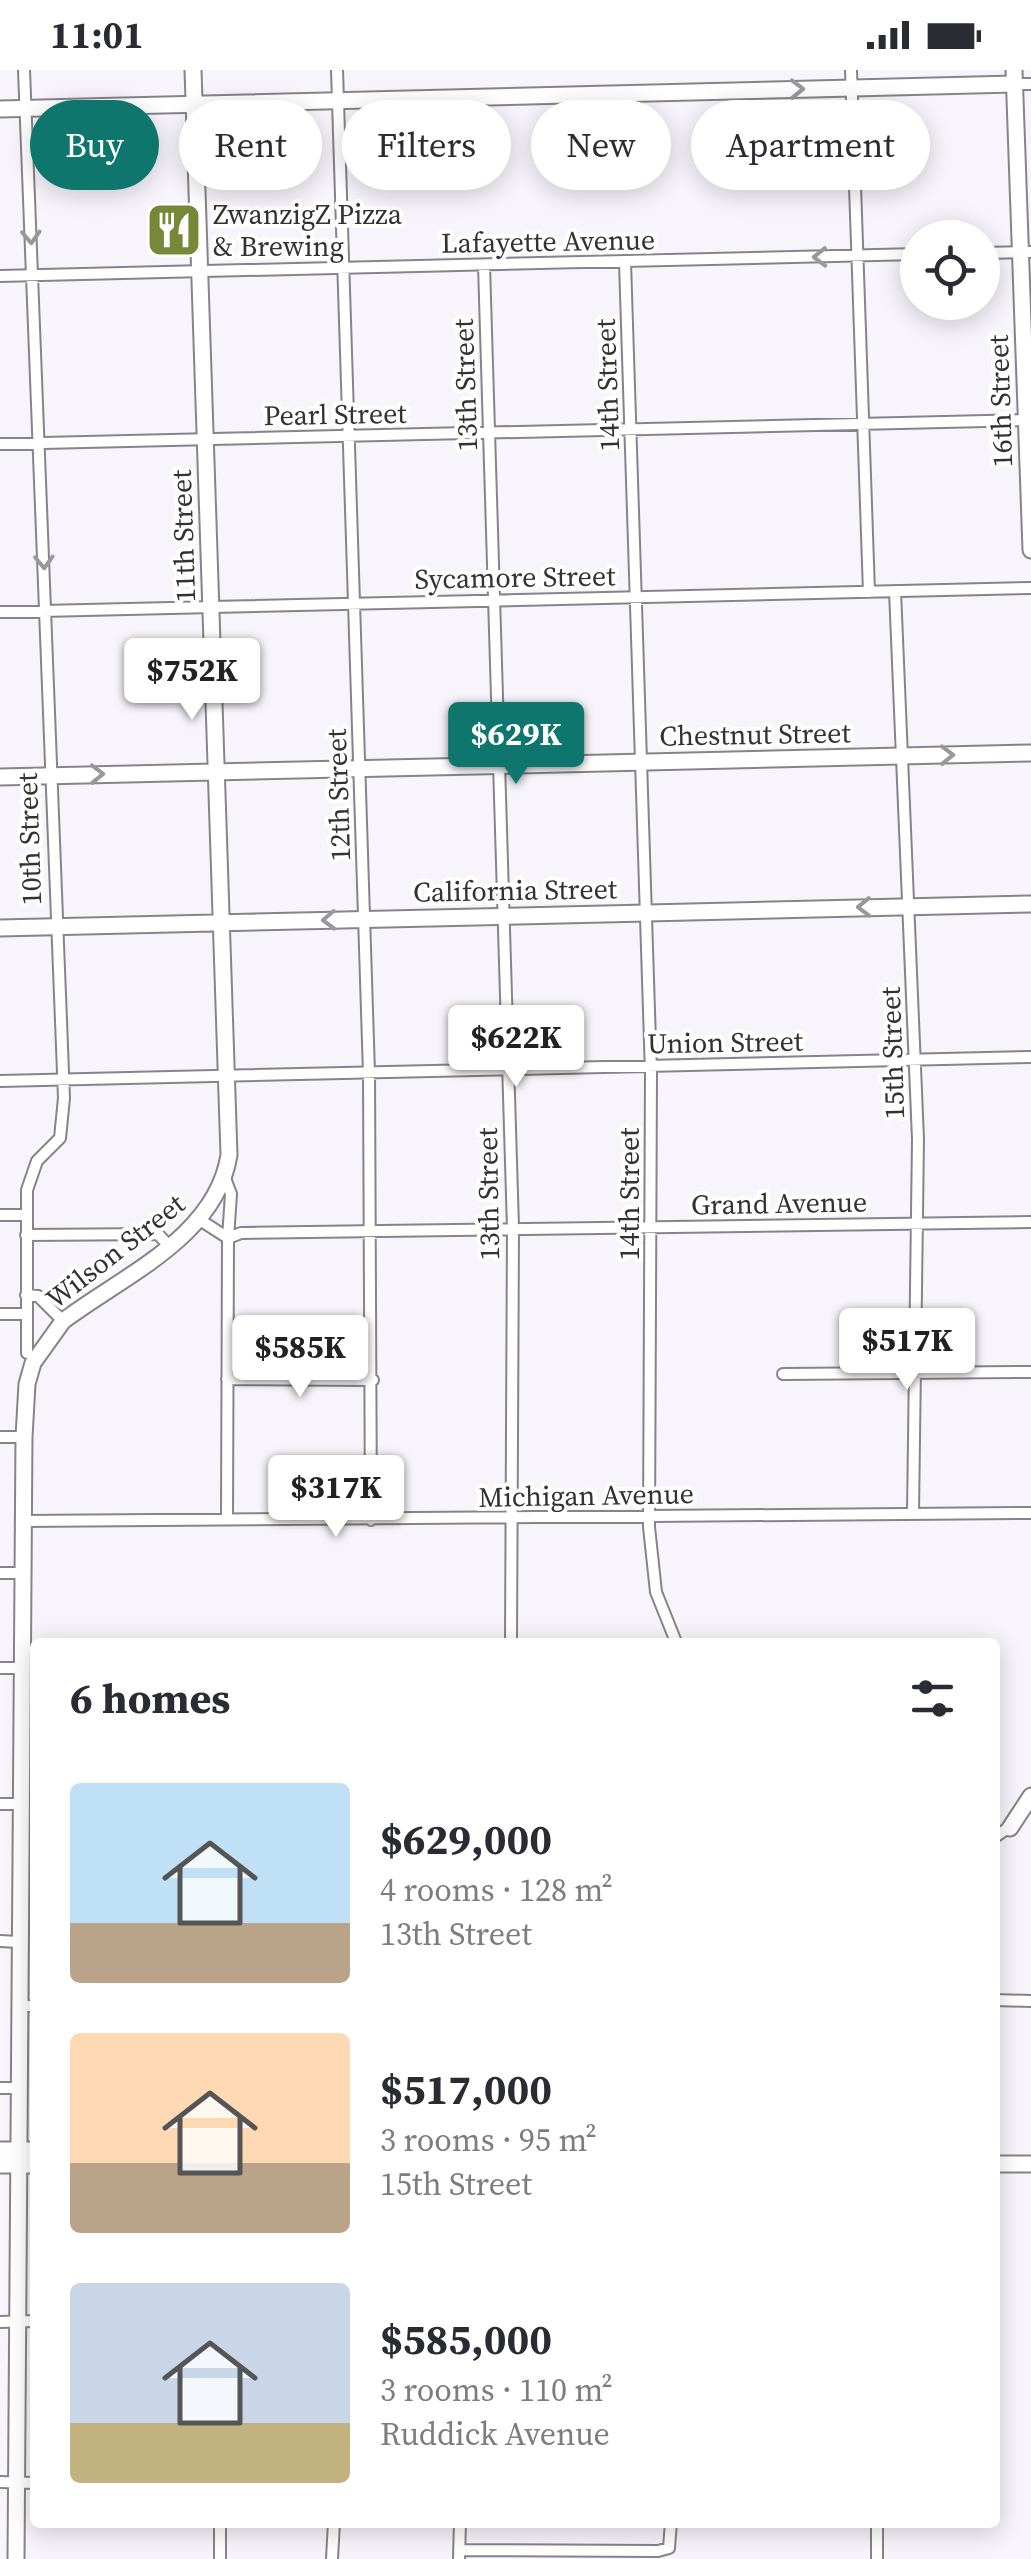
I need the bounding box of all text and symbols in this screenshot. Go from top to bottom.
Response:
text: 11:01 [50,9,144,61]
one-way arrow [790,78,806,100]
chip: Buy [30,100,159,190]
chip: Rent [179,100,322,190]
chip: Filters [342,100,511,190]
chip: New [531,100,671,190]
chip: Apartment [691,100,930,190]
place label: ZwanzigZ Pizza & Brewing [213,195,403,265]
restaurant icon: ZwanzigZ Pizza & Brewing [144,200,204,260]
street label: Lafayette Avenue [441,220,655,262]
map controls [900,220,1000,320]
button: locate [900,220,1000,320]
one-way arrow [20,230,41,246]
one-way arrow [812,246,828,267]
street label: 13th Street [444,317,486,452]
street label: 14th Street [586,317,628,452]
street label: 16th Street [979,333,1021,468]
street label: Pearl Street [263,394,408,434]
street label: 11th Street [162,468,204,603]
one-way arrow [33,555,54,571]
street label: Sycamore Street [414,556,617,598]
pin: $752K [122,638,262,723]
text: $752K [146,648,238,692]
pin: $629K [446,702,586,787]
text: $629K [470,712,562,756]
street label: Chestnut Street [659,713,852,755]
street label: 12th Street [317,727,359,862]
one-way arrow [940,744,956,766]
one-way arrow [90,764,106,785]
street label: 10th Street [8,771,50,906]
street label: California Street [413,869,618,911]
one-way arrow [855,896,870,918]
one-way arrow [320,909,336,930]
street label: 15th Street [871,985,913,1120]
pin: $622K [446,1005,586,1090]
text: $622K [470,1015,562,1059]
street label: Union Street [647,1022,804,1062]
street label: 13th Street [468,1126,508,1261]
street label: 14th Street [610,1127,648,1260]
street label: Grand Avenue [691,1182,867,1224]
street label: Wilson Street [38,1184,193,1317]
pin: $517K [837,1308,977,1393]
pin: $585K [230,1315,370,1400]
text: $517K [861,1318,953,1362]
text: $585K [254,1325,346,1369]
pin: $317K [266,1455,406,1540]
text: $317K [290,1465,382,1509]
street label: Michigan Avenue [478,1474,694,1516]
text: 6 homes [70,1669,230,1727]
icon: filters [905,1671,960,1726]
text: $629,000 [380,1810,552,1868]
icon: home [150,1823,270,1943]
text: 4 rooms · 128 m² [380,1868,613,1912]
text: 13th Street [380,1912,532,1956]
text: $517,000 [380,2060,552,2118]
icon: home [150,2073,270,2193]
text: 3 rooms · 95 m² [380,2118,597,2162]
text: 15th Street [380,2162,532,2206]
text: $585,000 [380,2310,552,2368]
icon: home [150,2323,270,2443]
text: 3 rooms · 110 m² [380,2368,613,2412]
text: Ruddick Avenue [380,2412,610,2456]

